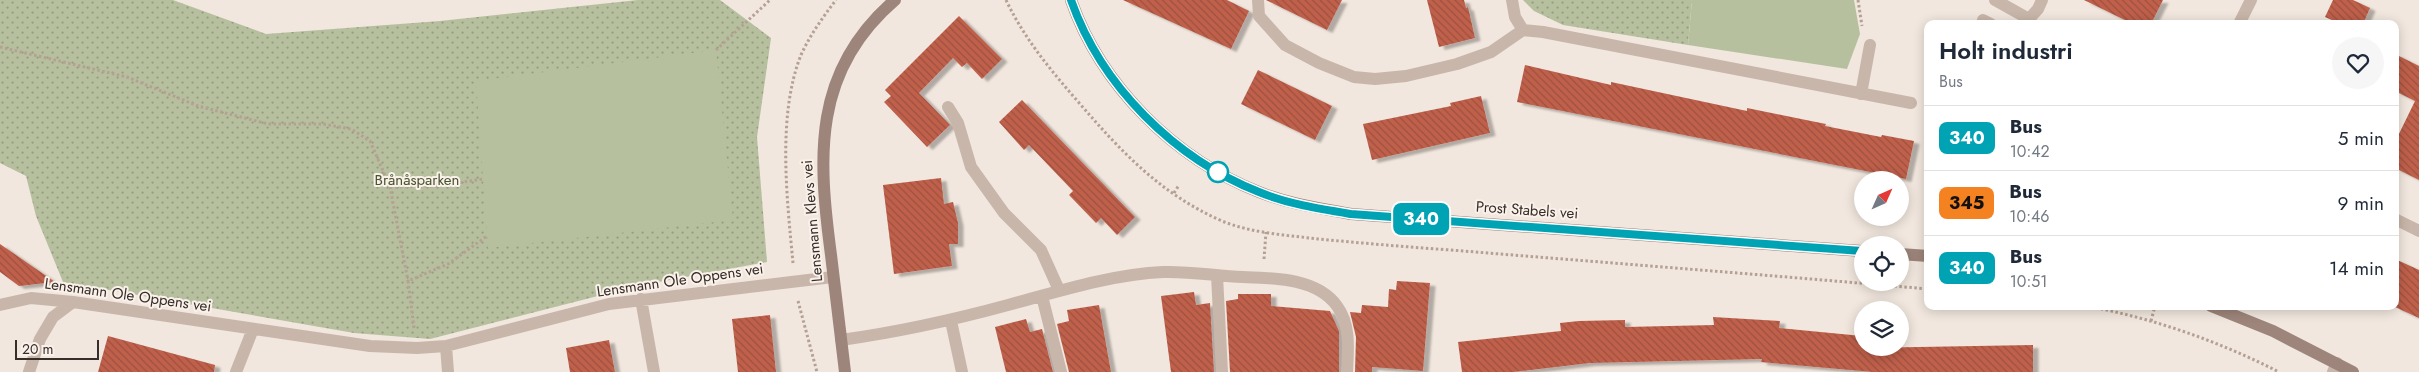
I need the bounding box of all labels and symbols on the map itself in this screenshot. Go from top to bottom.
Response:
street label: Lensmann Klevs vei [796,159,828,283]
unlabelled marker [1207,161,1229,183]
park label: Brånåsparken [375,169,459,191]
north arrow [1854,171,1909,226]
street label: Prost Stabels vei [1475,195,1579,225]
line badge: 340 [1392,203,1450,235]
street label: Lensmann Ole Oppens vei [595,257,765,303]
street label: Lensmann Ole Oppens vei [43,272,213,318]
scale bar [15,337,99,360]

